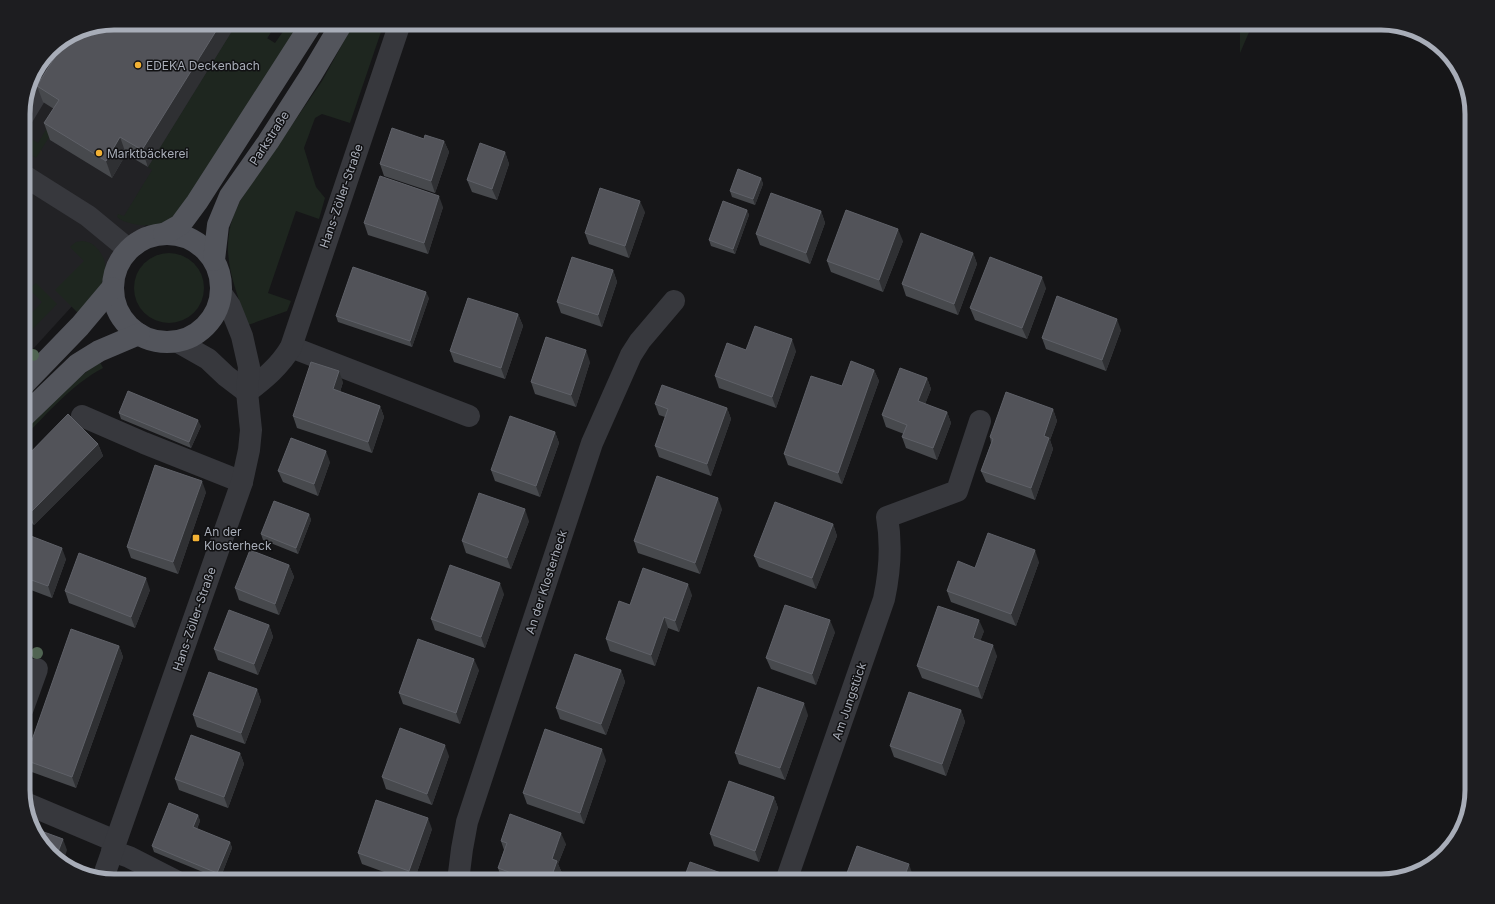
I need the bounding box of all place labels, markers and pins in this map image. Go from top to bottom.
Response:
place label: EDEKA Deckenbach [146,58,260,73]
marker: EDEKA Deckenbach [133,60,143,70]
place label: Marktbäckerei [107,146,188,161]
marker: Marktbäckerei [94,148,104,158]
place label: An der Klosterheck [204,524,272,553]
marker: An der Klosterheck [191,533,201,543]

